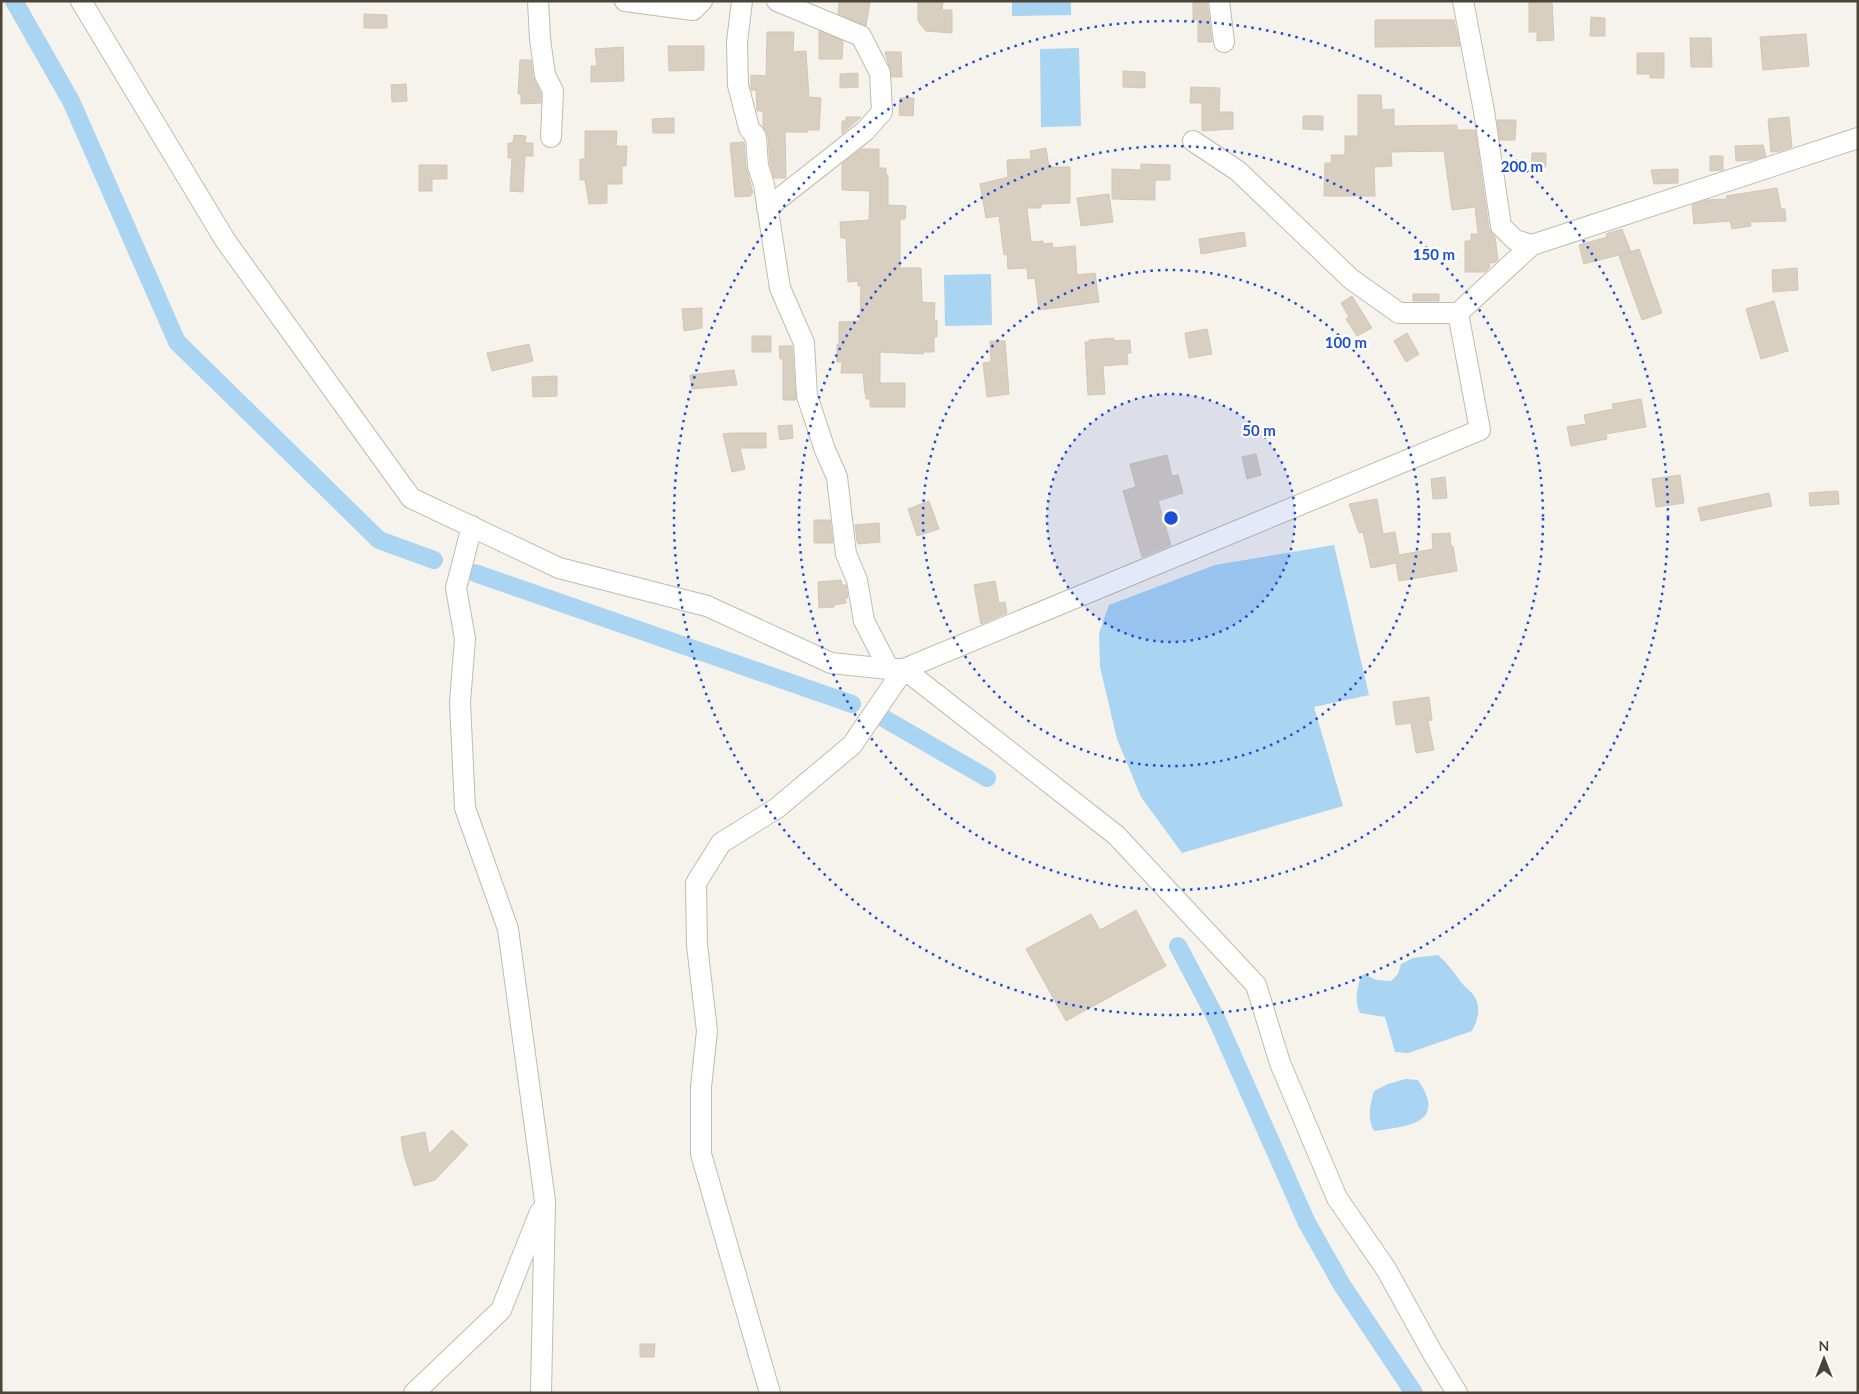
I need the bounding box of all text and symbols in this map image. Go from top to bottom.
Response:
text: 200 m [1501,157,1543,175]
text: 150 m [1413,245,1455,263]
text: 100 m [1325,333,1367,351]
text: 50 m [1242,421,1276,439]
centre of rings [1162,509,1180,527]
north arrow [1799,1334,1849,1384]
text: N [1819,1337,1829,1354]

